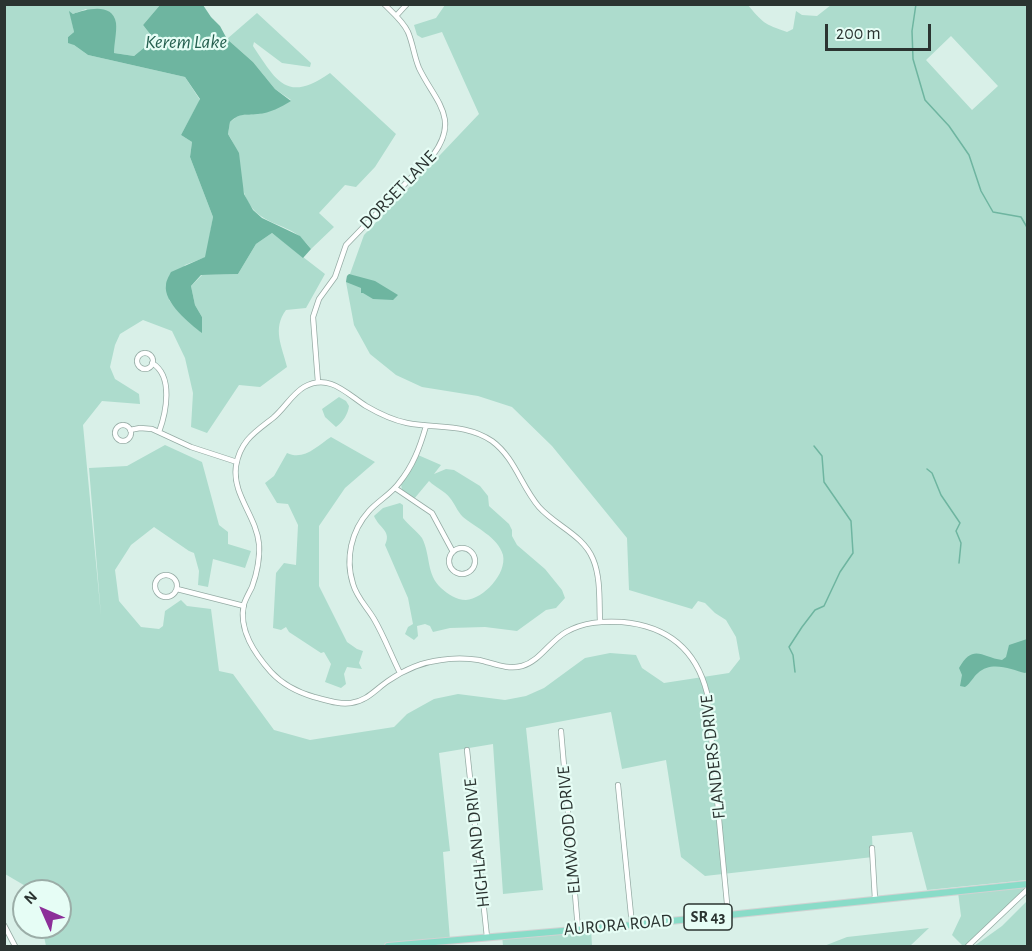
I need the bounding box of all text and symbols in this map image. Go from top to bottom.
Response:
scale bar [828,12,934,50]
text: 200 m [836,25,881,43]
water label: Kerem Lake [145,30,227,54]
street label: DORSET LANE [355,146,441,234]
street label: FLANDERS DRIVE [696,694,730,820]
street label: ELMWOOD DRIVE [553,765,585,895]
street label: HIGHLAND DRIVE [459,777,495,909]
north arrow [12,879,72,939]
text: N [21,888,40,907]
road number: SR 43 [684,904,732,930]
street label: AURORA ROAD [563,909,673,941]

